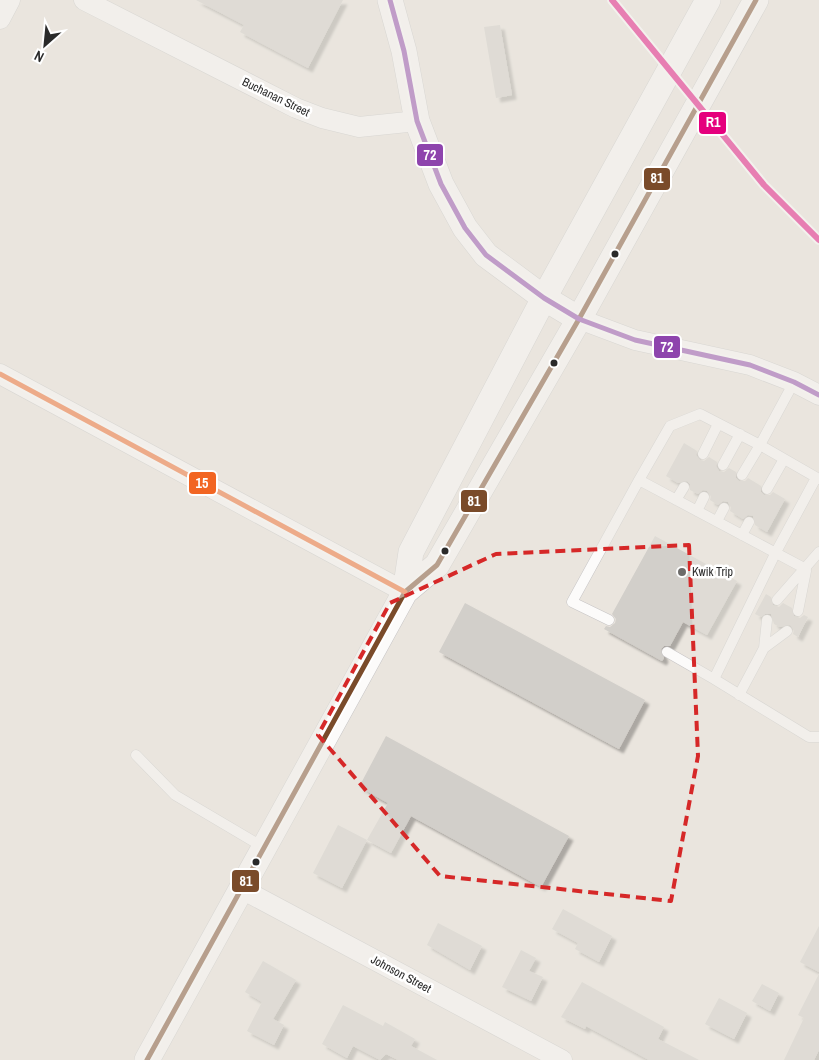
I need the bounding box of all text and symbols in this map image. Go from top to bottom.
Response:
north arrow [20,20,70,70]
text: N [31,47,47,66]
street label: Buchanan Street [240,74,313,120]
line badge: R1 [698,111,727,135]
text: R1 [706,113,721,131]
line badge: 72 [416,143,444,167]
text: 72 [424,146,436,164]
line badge: 81 [643,167,671,191]
text: 81 [651,169,664,187]
unlabelled marker [610,249,620,259]
line badge: 72 [653,335,681,359]
text: 72 [661,338,673,356]
unlabelled marker [549,358,559,368]
line badge: 15 [188,471,217,495]
text: 15 [196,474,209,492]
line badge: 81 [460,489,488,513]
text: 81 [468,492,481,510]
unlabelled marker [440,546,450,556]
place label: Kwik Trip [692,564,733,580]
marker: Kwik Trip [676,566,688,578]
unlabelled marker [251,857,261,867]
line badge: 81 [231,869,260,893]
text: 81 [240,872,253,890]
street label: Johnson Street [368,951,434,997]

